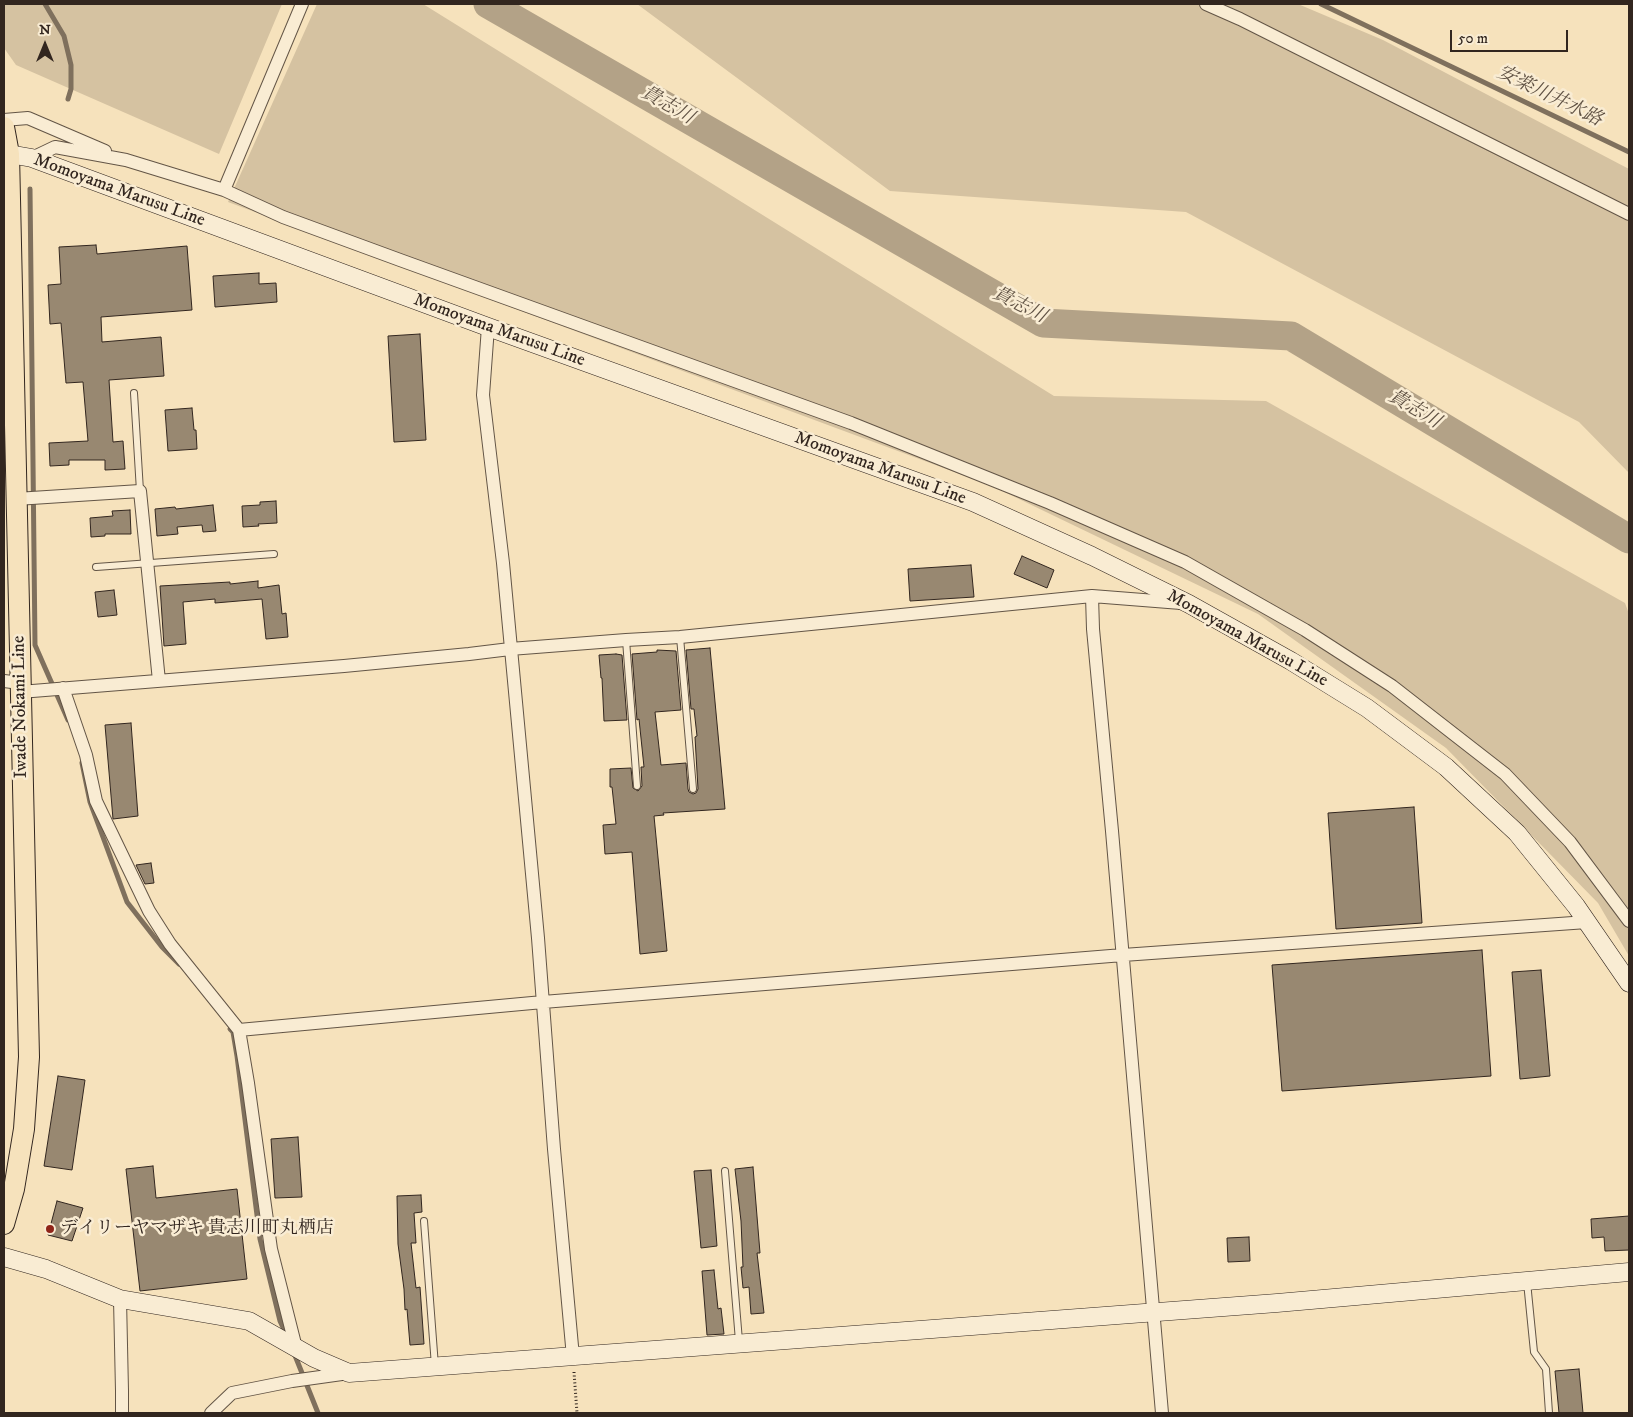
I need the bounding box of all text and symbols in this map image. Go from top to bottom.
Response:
north arrow [20,20,70,70]
scale bar [1453,20,1570,52]
text: N [39,21,51,39]
text: 50 m [1458,29,1488,48]
water label: 安楽川井水路 [1493,62,1605,132]
water label: 貴志川 [637,82,697,130]
street label: Momoyama Marusu Line [30,150,208,232]
water label: 貴志川 [988,283,1050,329]
street label: Momoyama Marusu Line [410,290,588,372]
water label: 貴志川 [1384,386,1444,434]
street label: Momoyama Marusu Line [791,428,969,510]
street label: Momoyama Marusu Line [1163,586,1331,692]
street label: Iwade Nokami Line [9,636,33,778]
place label: デイリーヤマザキ 貴志川町丸栖店 [60,1218,334,1240]
marker: デイリーヤマザキ 貴志川町丸栖店 [44,1223,56,1235]

